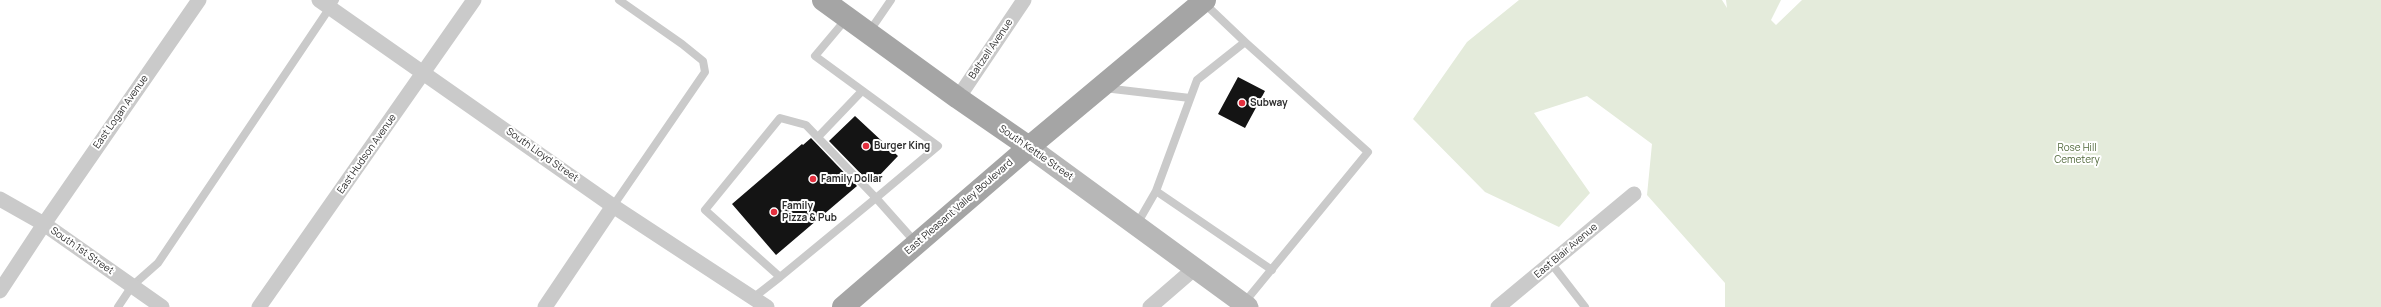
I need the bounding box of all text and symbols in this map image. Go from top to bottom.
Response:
street label: Baltzell Avenue [967,17,1015,81]
street label: East Logan Avenue [91,73,151,151]
place label: Subway [1250,97,1288,109]
marker: Subway [1237,98,1247,108]
street label: East Hudson Avenue [335,112,399,196]
street label: South Kettle Street [996,123,1076,183]
street label: South Lloyd Street [504,126,580,184]
place label: Burger King [874,140,930,152]
marker: Burger King [861,141,871,151]
park label: Rose Hill Cemetery [2054,142,2100,166]
street label: East Pleasant Valley Boulevard [902,157,1016,257]
place label: Family Dollar [821,173,883,185]
marker: Family Dollar [808,174,818,184]
place label: Family Pizza & Pub [782,200,837,224]
marker: Family Pizza & Pub [769,207,779,217]
street label: East Blair Avenue [1532,221,1600,281]
street label: South 1st Street [48,225,116,277]

